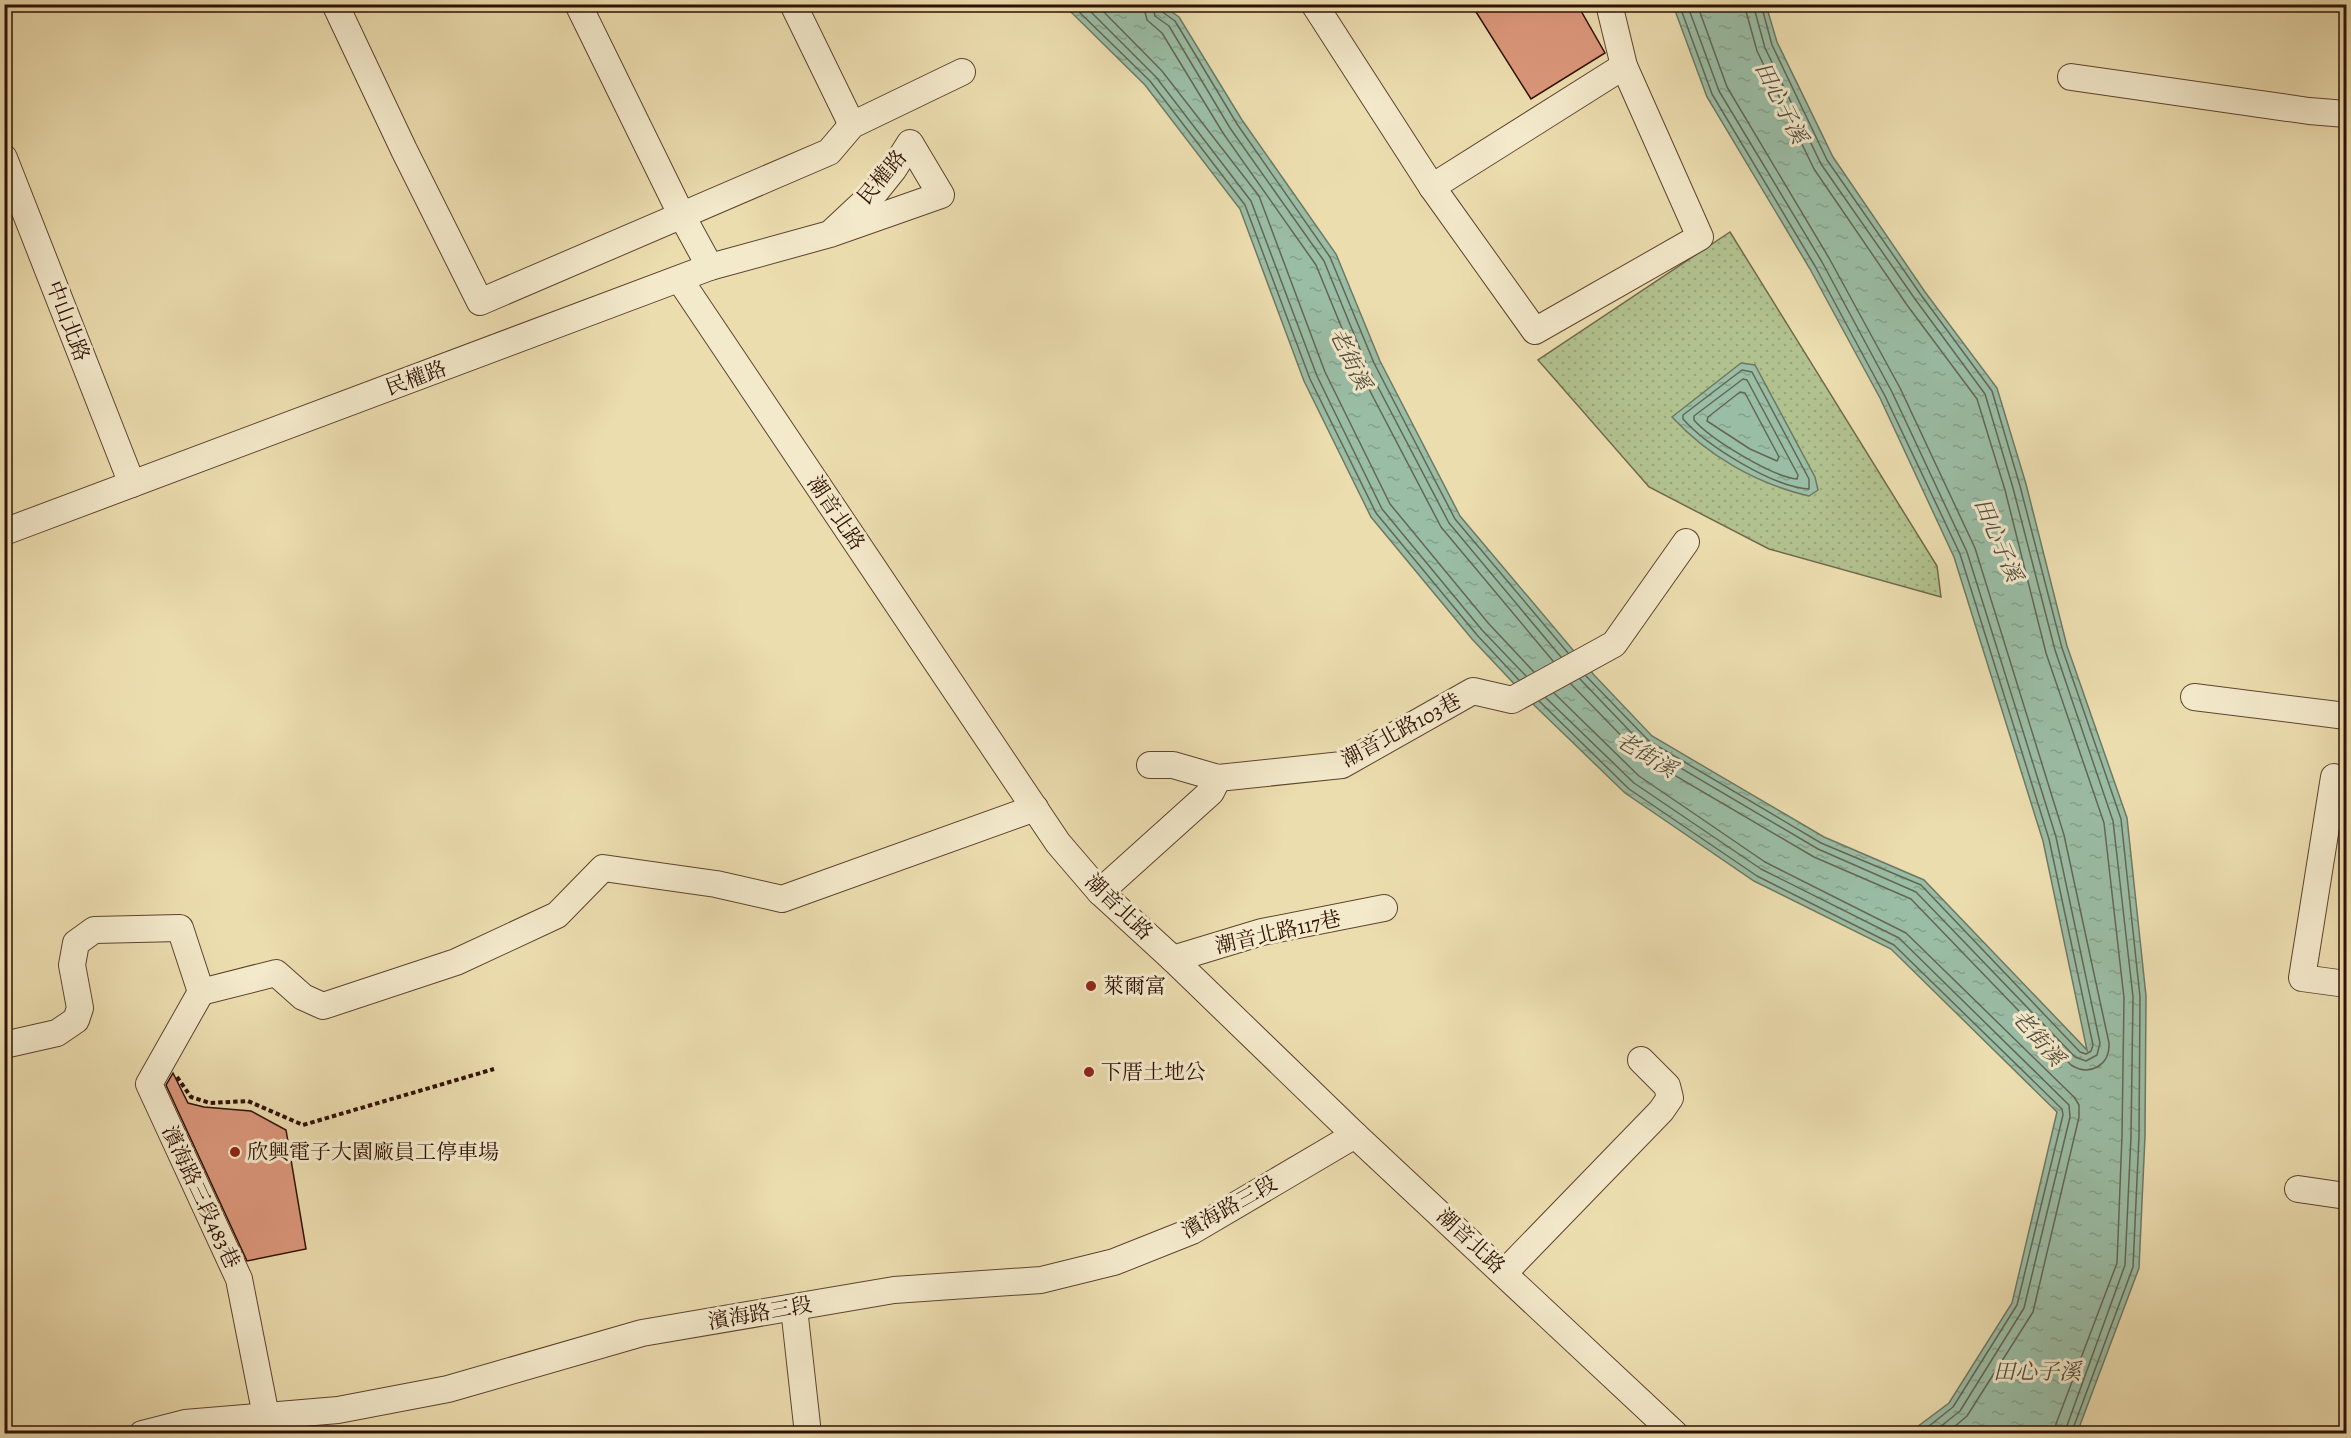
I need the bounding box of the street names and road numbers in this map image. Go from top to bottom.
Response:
street label: 民權路 [851,144,913,210]
street label: 中山北路 [40,277,96,365]
street label: 民權路 [382,354,450,402]
street label: 潮音北路 [801,470,871,556]
street label: 潮音北路103巷 [1336,687,1466,773]
street label: 潮音北路 [1079,868,1159,946]
street label: 潮音北路117巷 [1212,904,1344,960]
street label: 濱海路三段483巷 [156,1121,246,1273]
street label: 濱海路三段 [1176,1169,1282,1245]
street label: 潮音北路 [1431,1202,1511,1280]
street label: 濱海路三段 [706,1290,814,1336]

